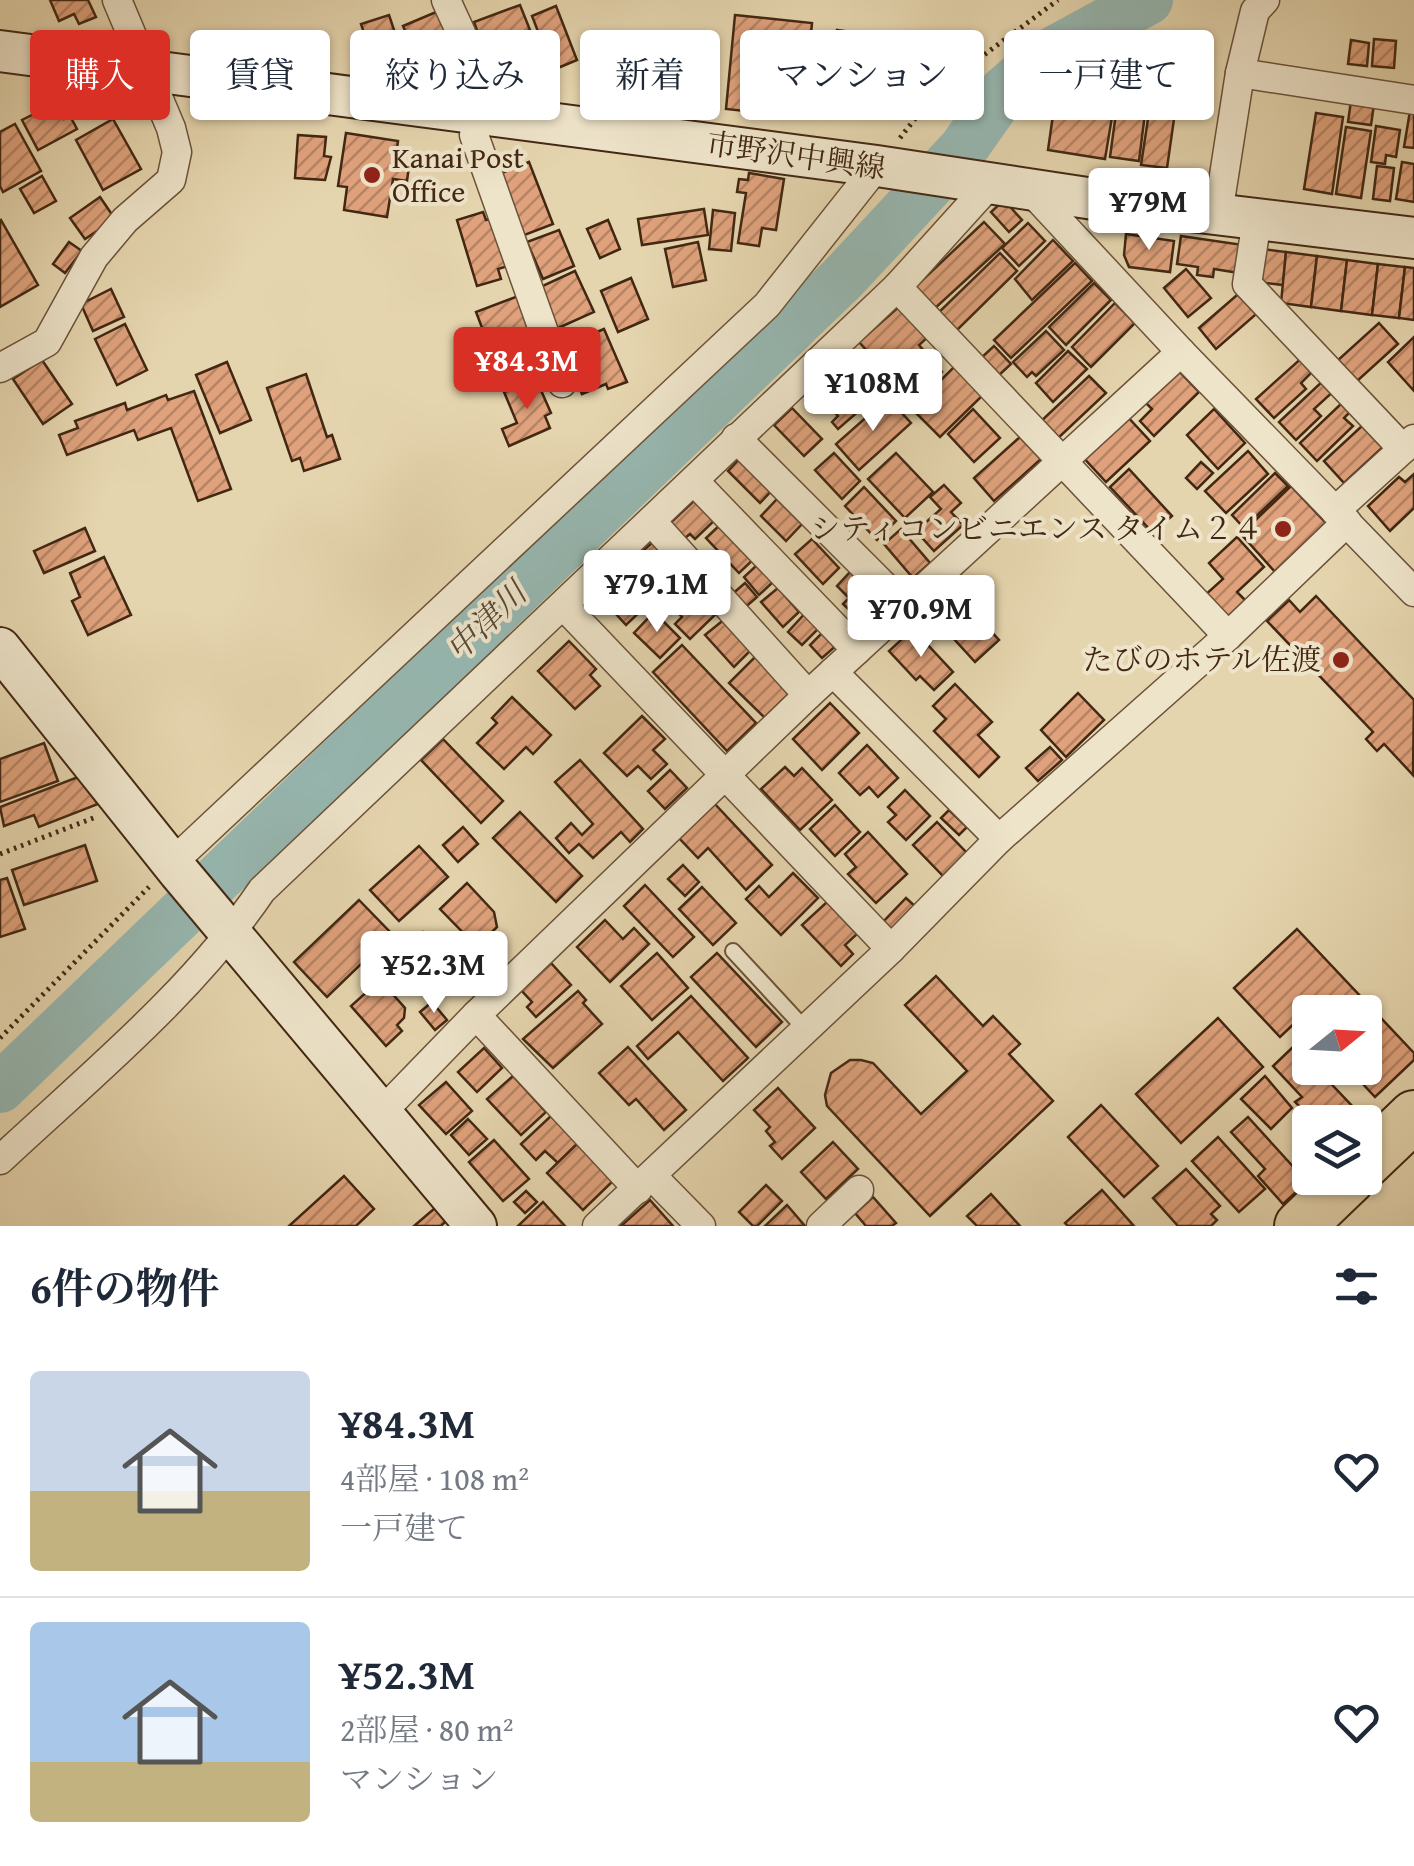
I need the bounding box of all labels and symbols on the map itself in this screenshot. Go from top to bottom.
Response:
street label: 市野沢中興線 [704,121,888,189]
place label: Kanai Post Office [392,135,524,213]
marker: Kanai Post Office [361,164,383,186]
pin: ¥79M [1090,168,1208,253]
pin: ¥84.3M [446,327,608,412]
pin: ¥108M [803,349,943,434]
place label: シティコンビニエンス タイム２４ [810,506,1263,550]
marker: シティコンビニエンス タイム２４ [1272,518,1294,540]
pin: ¥79.1M [576,550,738,635]
water label: 中津川 [435,568,539,671]
pin: ¥70.9M [840,575,1002,660]
place label: たびのホテル佐渡 [1083,637,1321,681]
marker: たびのホテル佐渡 [1330,649,1352,671]
pin: ¥52.3M [353,931,515,1016]
north arrow [1292,995,1382,1085]

